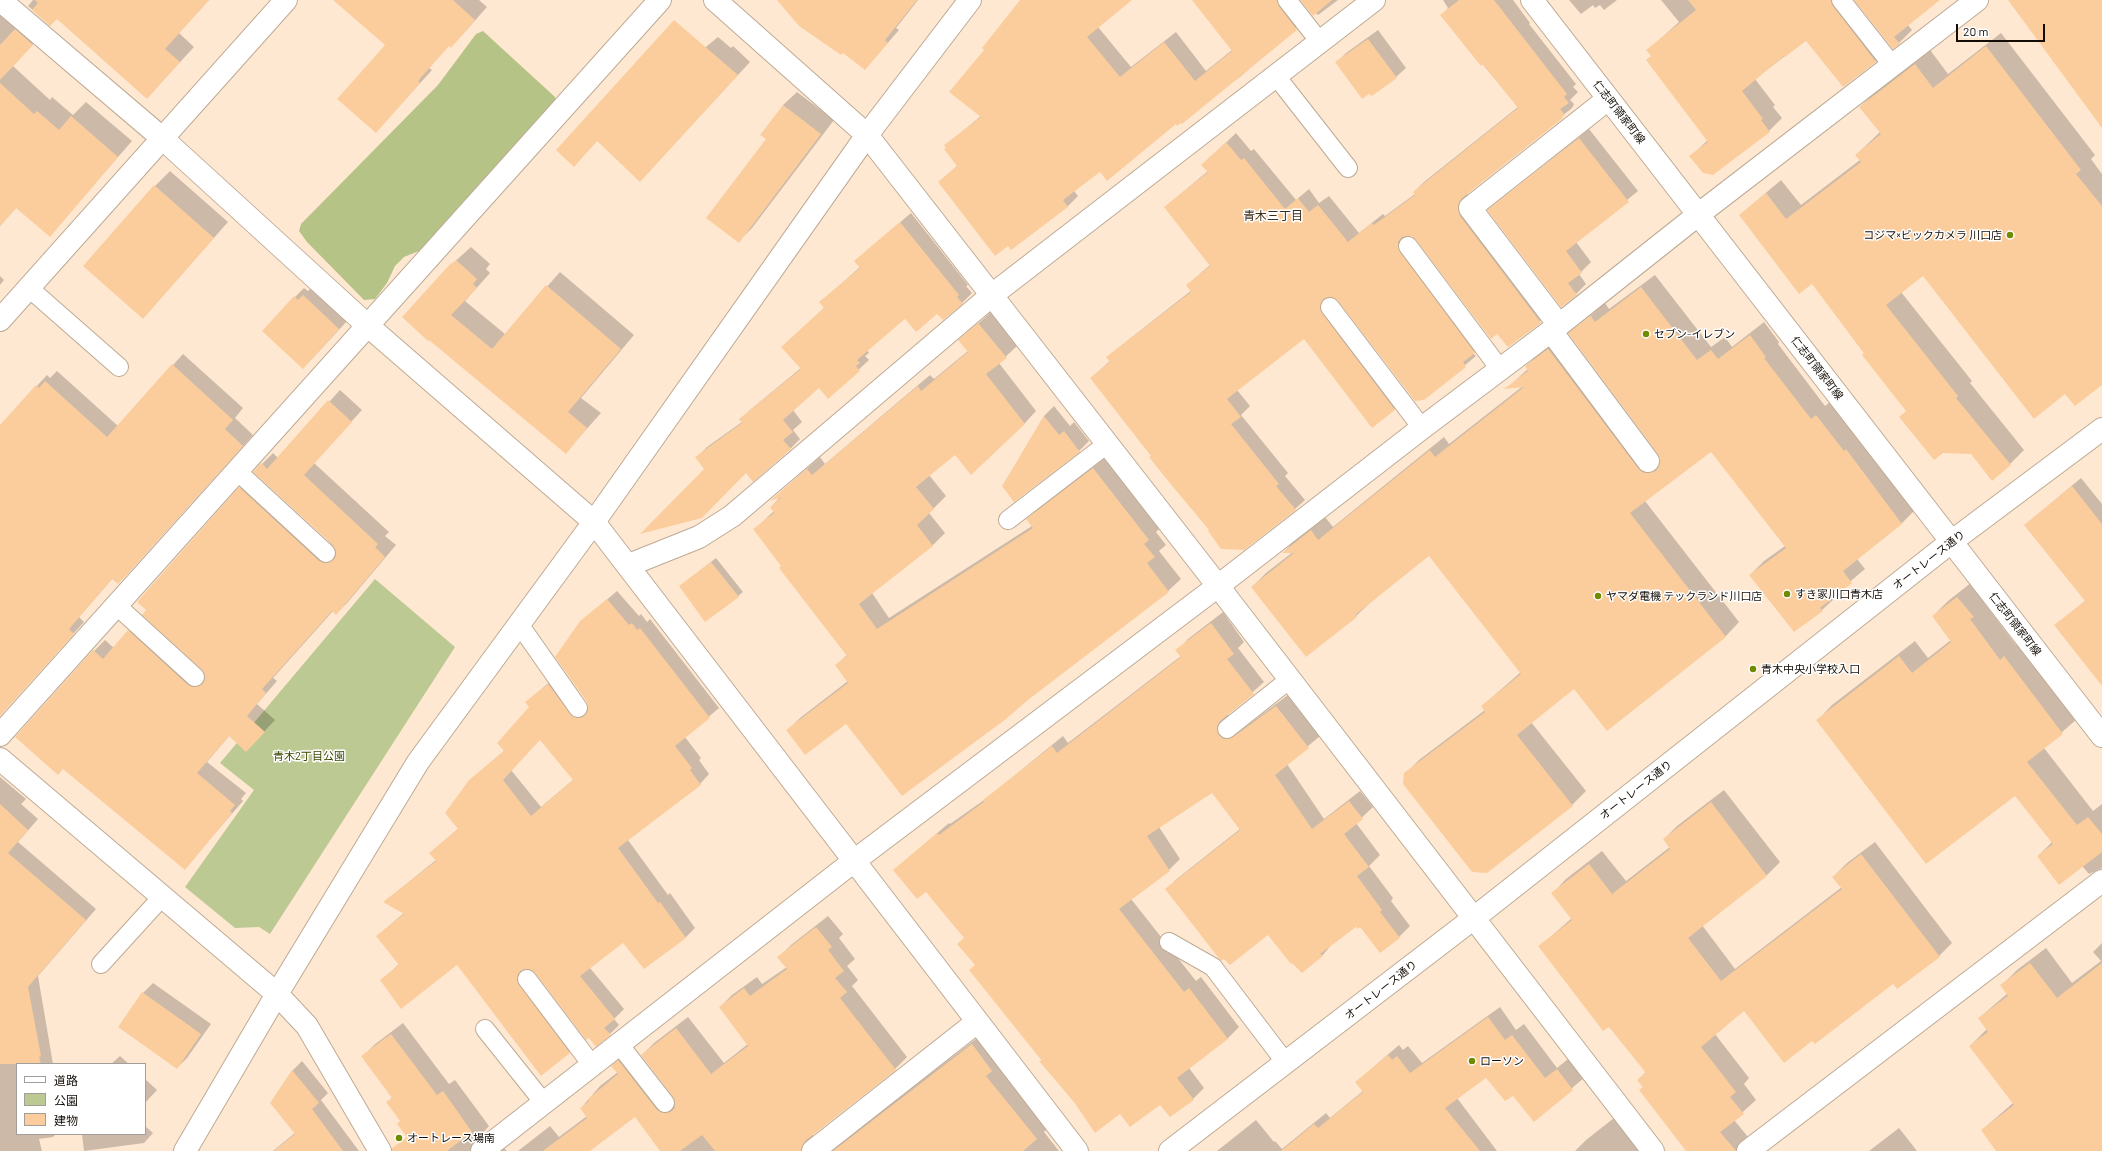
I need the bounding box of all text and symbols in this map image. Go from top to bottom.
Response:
scale bar [1958,16,2047,42]
text: 20 m [1963,24,1989,38]
street label: 仁志町領家町線 [1590,78,1648,146]
district label: 青木三丁目 [1243,209,1303,223]
place label: コジマ×ビックカメラ 川口店 [1863,228,2002,242]
marker: コジマ×ビックカメラ 川口店 [2005,230,2015,240]
place label: セブン-イレブン [1654,327,1735,341]
marker: セブン-イレブン [1641,329,1651,339]
street label: 仁志町領家町線 [1788,334,1846,402]
street label: オートレース通り [1890,528,1968,592]
place label: すき家川口青木店 [1795,587,1883,601]
place label: ヤマダ電機 テックランド川口店 [1606,589,1762,603]
marker: すき家川口青木店 [1782,589,1792,599]
street label: 仁志町領家町線 [1986,590,2044,658]
marker: ヤマダ電機 テックランド川口店 [1593,591,1603,601]
place label: 青木中央小学校入口 [1761,662,1860,676]
marker: 青木中央小学校入口 [1748,664,1758,674]
park label: 青木2丁目公園 [273,749,345,763]
street label: オートレース通り [1597,758,1675,822]
street label: オートレース通り [1342,958,1420,1022]
place label: ローソン [1480,1054,1524,1068]
marker: ローソン [1467,1056,1477,1066]
legend [16,1063,146,1135]
text: 道路 [54,1073,78,1087]
text: 公園 [54,1093,78,1107]
text: 建物 [54,1113,78,1127]
place label: オートレース場南 [407,1131,495,1145]
marker: オートレース場南 [394,1133,404,1143]

